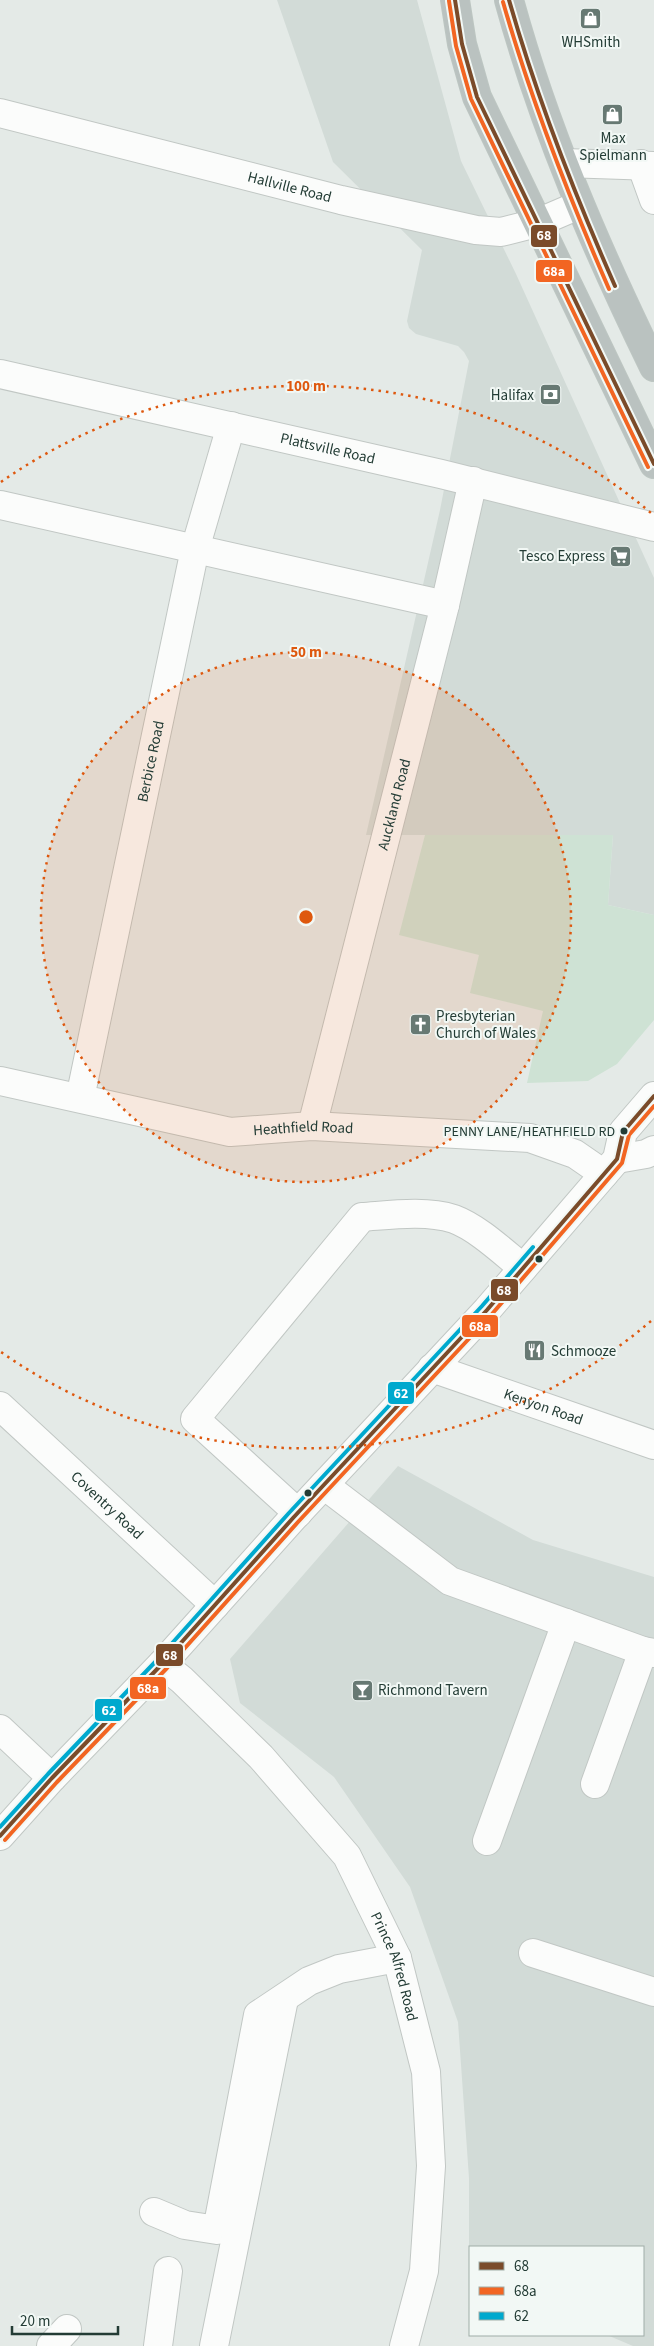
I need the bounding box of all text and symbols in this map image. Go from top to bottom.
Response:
shop icon: WHSmith [579,7,603,31]
place label: WHSmith [562,32,620,53]
shop icon: Max Spielmann [601,103,625,127]
place label: Max Spielmann [579,128,647,166]
street label: Hallville Road [245,167,334,208]
line badge: 68 [530,224,558,248]
text: 68 [537,226,551,246]
line badge: 68a [535,259,573,283]
text: 68a [543,262,565,282]
text: 100 m [286,376,326,397]
bank icon: Halifax [538,383,562,407]
place label: Halifax [491,385,534,406]
street label: Plattsville Road [278,428,377,470]
supermarket icon: Tesco Express [609,544,633,568]
place label: Tesco Express [519,546,605,567]
text: 50 m [290,642,322,663]
street label: Berbice Road [132,719,170,804]
street label: Auckland Road [373,756,416,852]
centre of rings [297,908,315,926]
place label: Presbyterian Church of Wales [436,1006,536,1044]
church icon: Presbyterian Church of Wales [408,1013,432,1037]
street label: Heathfield Road [252,1116,354,1141]
place label: PENNY LANE/HEATHFIELD RD [444,1122,615,1142]
marker: PENNY LANE/HEATHFIELD RD [619,1126,629,1136]
unlabelled marker [534,1254,544,1264]
line badge: 68 [490,1278,519,1302]
text: 68 [497,1281,511,1301]
line badge: 68a [461,1314,499,1338]
text: 68a [469,1317,491,1337]
restaurant icon: Schmooze [523,1339,547,1363]
place label: Schmooze [551,1341,616,1362]
line badge: 62 [387,1381,415,1405]
text: 62 [394,1384,408,1404]
street label: Kenyon Road [501,1384,586,1431]
street label: Coventry Road [66,1467,148,1545]
unlabelled marker [303,1488,313,1498]
line badge: 68 [155,1643,184,1667]
text: 68 [163,1646,177,1666]
line badge: 68a [129,1676,167,1700]
bar icon: Richmond Tavern [350,1678,374,1702]
text: 68a [137,1679,159,1699]
place label: Richmond Tavern [378,1680,488,1701]
line badge: 62 [94,1698,123,1722]
text: 62 [102,1701,116,1721]
street label: Prince Alfred Road [365,1909,423,2024]
legend [469,2246,644,2336]
text: 68 [514,2256,529,2277]
text: 68a [514,2281,536,2302]
scale bar [12,2304,119,2336]
text: 62 [514,2306,529,2327]
text: 20 m [20,2311,50,2332]

